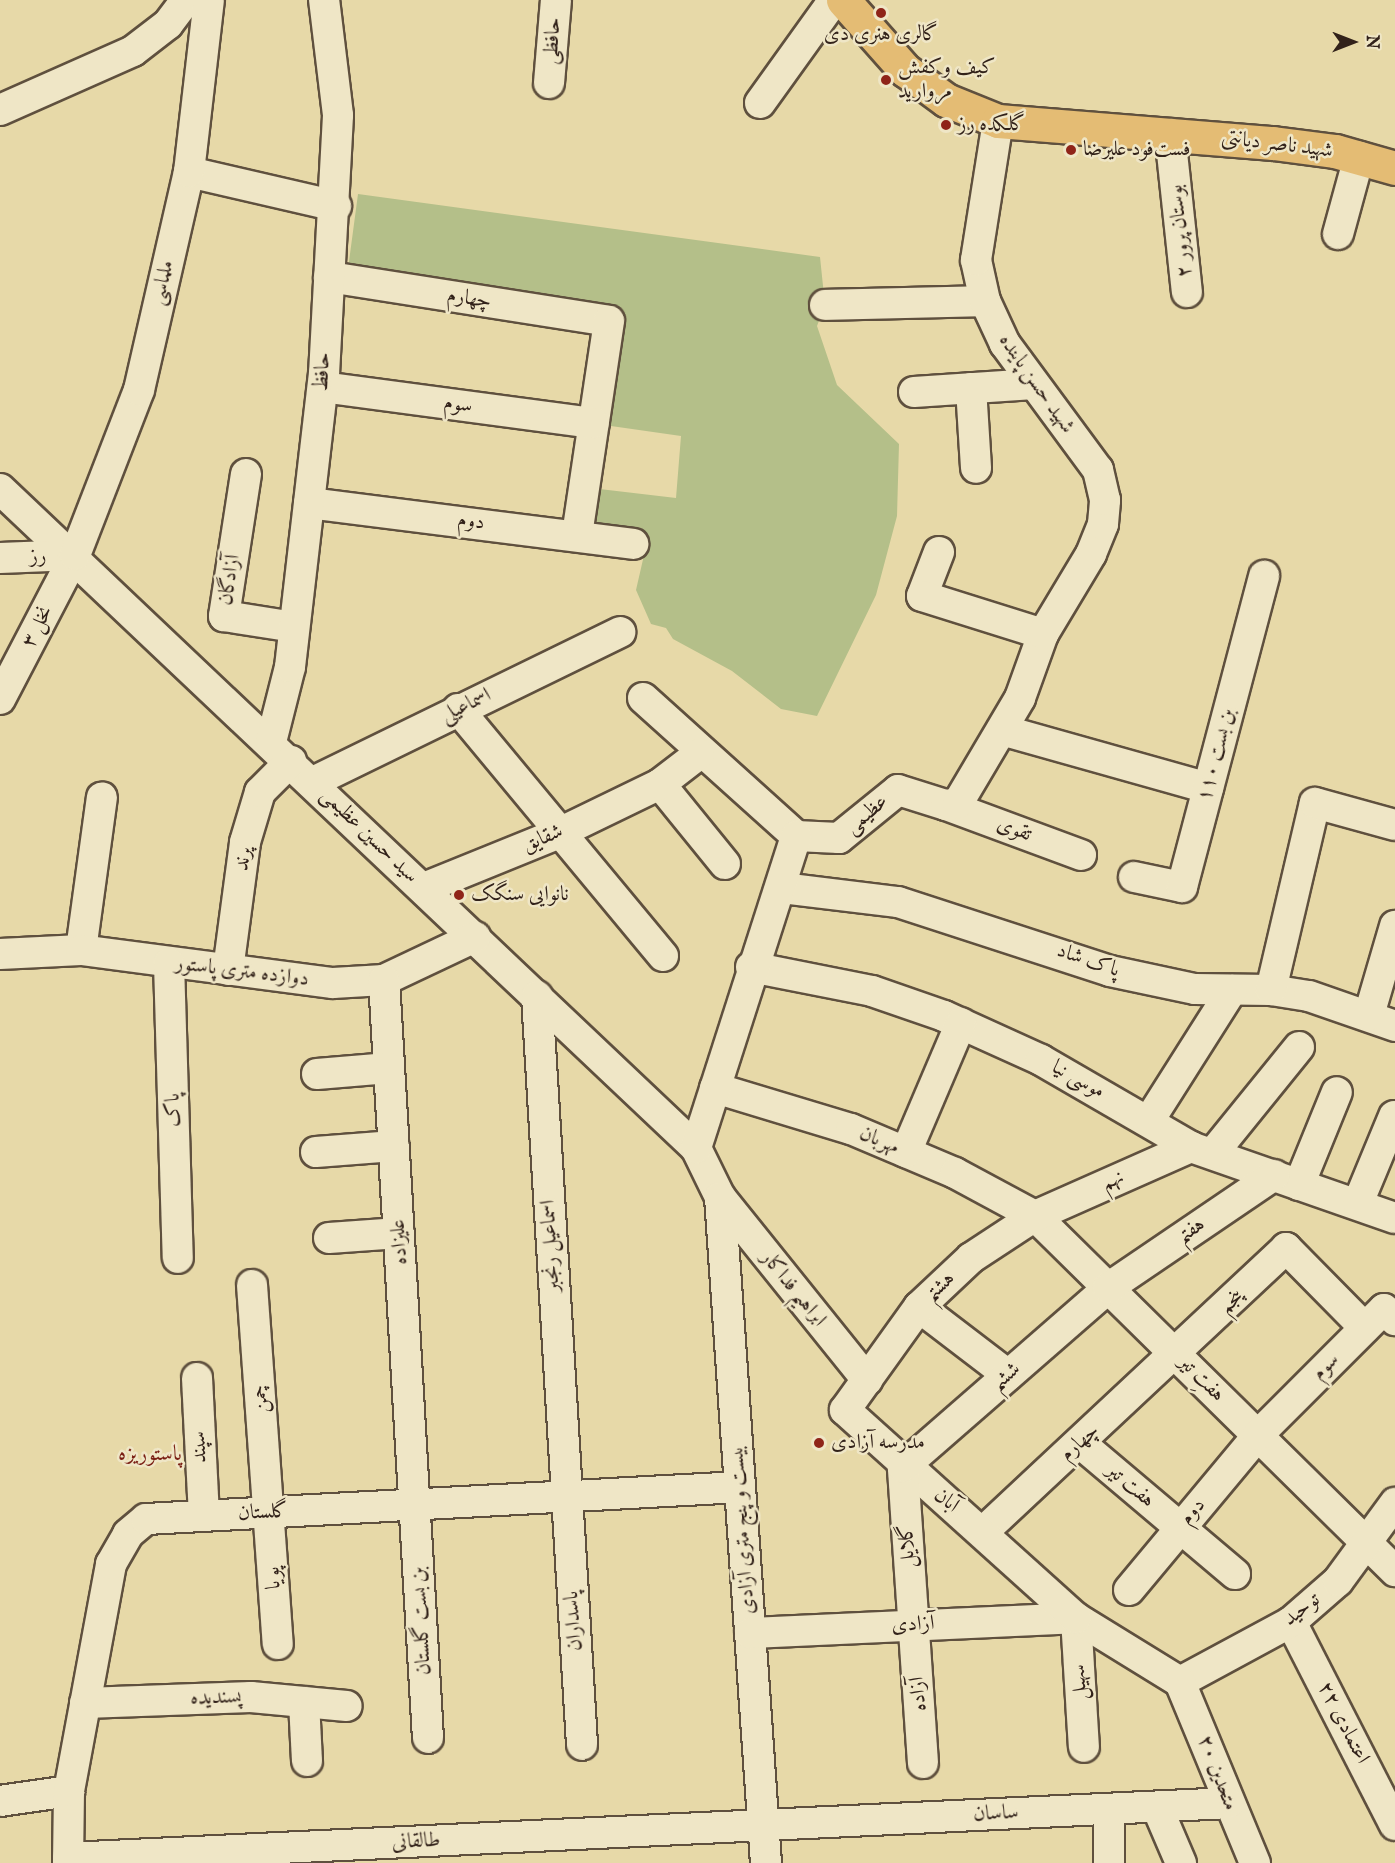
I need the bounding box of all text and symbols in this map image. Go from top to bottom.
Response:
marker: گالری هنری دی [874,6,888,20]
north arrow [1323,12,1383,72]
street label: حافظی [539,16,567,66]
place label: گالری هنری دی [824,22,938,48]
text: N [1361,35,1381,49]
place label: کیف و‌کفش مروارید [898,55,995,105]
marker: کیف و‌کفش مروارید [879,73,893,87]
place label: گلکده رز [958,112,1025,138]
marker: گلکده رز [939,118,953,132]
street label: شهید ناصر دیانتی [1220,126,1334,164]
place label: فست‌فود علیرضا [1083,137,1190,163]
marker: فست‌فود علیرضا [1064,143,1078,157]
street label: بوستان پرور ۲ [1164,183,1198,279]
street label: ملماسی [146,258,180,308]
street label: چهارم [445,283,493,315]
street label: شهید حسن پاینده [992,329,1080,439]
street label: حافظ [309,352,337,392]
street label: سوم [442,391,474,419]
street label: دوم [456,508,486,536]
street label: رز [29,544,47,570]
street label: آزادگان [214,553,246,607]
street label: نخل ۳ [17,602,59,652]
street label: اسماعیلی [437,683,495,729]
street label: بن بست ۱۱۰ [1193,706,1241,804]
street label: سید حسین عظیمی [315,783,423,889]
street label: عظیمی [840,790,894,840]
street label: تقوی [993,812,1035,848]
street label: شقایق [519,819,567,859]
street label: پرند [230,845,258,873]
place label: نانوایی سنگک [471,882,569,908]
marker: نانوایی سنگک [452,888,466,902]
street label: پاک شاد [1053,939,1123,983]
street label: دوازده متری پاستور [174,951,310,993]
street label: موسی نیا [1047,1055,1109,1105]
street label: پاک [161,1093,187,1127]
street label: مهربان [855,1121,903,1161]
street label: نهم [1098,1165,1128,1197]
street label: اسماعیل رنجبر [536,1199,566,1293]
street label: هفتم [1172,1212,1210,1250]
street label: علیزاده [386,1218,414,1266]
street label: ابراهیم فداکار [755,1246,831,1332]
street label: هشتم [919,1266,961,1308]
street label: پنجم [1214,1284,1250,1320]
street label: سوم [1307,1348,1345,1386]
street label: هفتِ تیر [1172,1350,1230,1408]
street label: ششم [986,1357,1026,1397]
street label: چمن [247,1384,275,1414]
street label: چهارم [1055,1419,1105,1467]
street label: سپند [187,1430,213,1464]
place label: مدرسه آزادی [831,1430,925,1456]
marker: مدرسه آزادی [812,1436,826,1450]
district label: پاستوریزه [118,1442,182,1468]
street label: بیست و پنج متری آزادی [725,1445,761,1615]
street label: هفت تیر [1100,1458,1160,1514]
street label: آبان [928,1483,964,1519]
street label: دوم [1175,1493,1211,1531]
street label: گلستان [237,1499,289,1527]
street label: گلایل [894,1523,922,1569]
street label: پویا [261,1566,287,1590]
street label: بن بست گلستان [407,1566,437,1676]
street label: توحید [1278,1588,1326,1632]
street label: پاسداران [559,1590,589,1652]
street label: آزادی [891,1611,935,1639]
street label: سهیل [1066,1663,1094,1701]
street label: آزاده [905,1676,933,1712]
street label: اعتمادی ۲۲ [1312,1678,1374,1768]
street label: پسندیده [190,1685,242,1711]
street label: متحدین ۲۰ [1191,1732,1243,1814]
street label: ساسان [973,1800,1019,1828]
street label: طالقانی [391,1828,441,1856]

